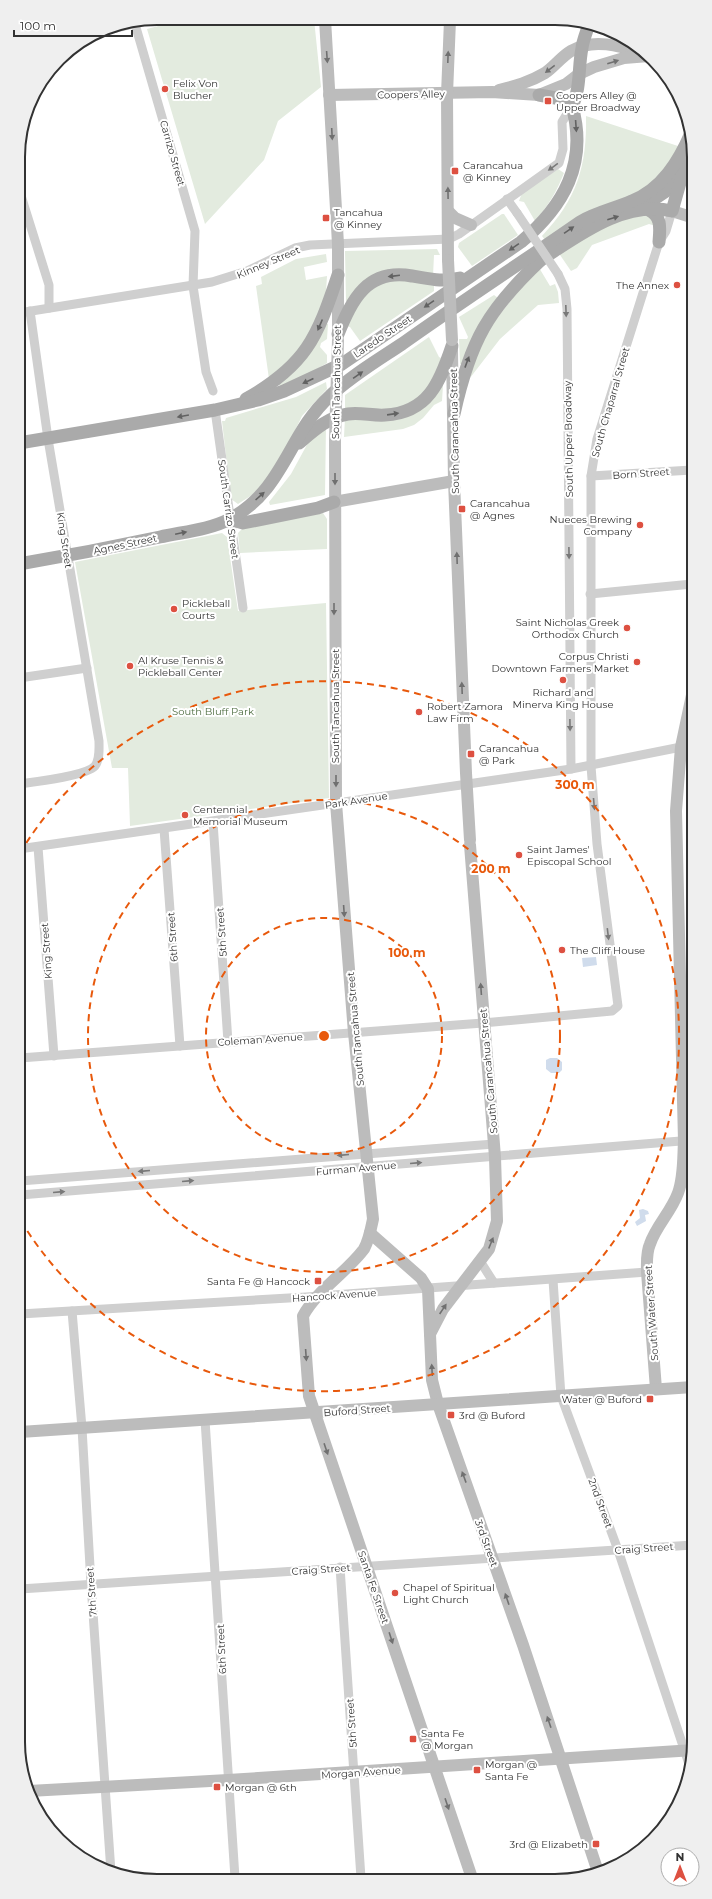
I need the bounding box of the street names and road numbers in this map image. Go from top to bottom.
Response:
street label: Coopers Alley [377,87,446,102]
street label: Carrizo Street [157,119,188,187]
street label: Kinney Street [235,243,302,282]
street label: Laredo Street [351,312,414,361]
street label: South Tancahua Street [329,325,344,439]
street label: South Chaparral Street [589,346,632,459]
street label: South Carancahua Street [447,368,462,494]
street label: South Upper Broadway [561,380,576,497]
street label: South Carrizo Street [215,459,242,560]
street label: Born Street [612,465,670,482]
street label: King Street [54,511,75,569]
street label: Agnes Street [92,531,158,558]
street label: South Tancahua Street [329,649,342,763]
street label: Park Avenue [324,789,388,812]
street label: 5th Street [213,907,230,957]
street label: 6th Street [164,912,181,962]
street label: King Street [38,922,55,979]
street label: South Tancahua Street [344,971,367,1087]
street label: South Carancahua Street [477,1008,500,1134]
street label: Coleman Avenue [217,1030,303,1049]
street label: Furman Avenue [315,1159,397,1178]
street label: South Water Street [642,1265,661,1361]
street label: Hancock Avenue [291,1286,377,1305]
street label: Buford Street [323,1402,391,1419]
street label: 2nd Street [586,1476,616,1530]
street label: 3rd Street [472,1518,501,1568]
street label: Craig Street [614,1540,674,1557]
street label: Santa Fe Street [355,1549,392,1625]
street label: Craig Street [291,1561,351,1578]
street label: 7th Street [83,1567,100,1617]
street label: 6th Street [214,1624,229,1674]
street label: 5th Street [343,1698,360,1748]
street label: Morgan Avenue [321,1763,401,1782]

